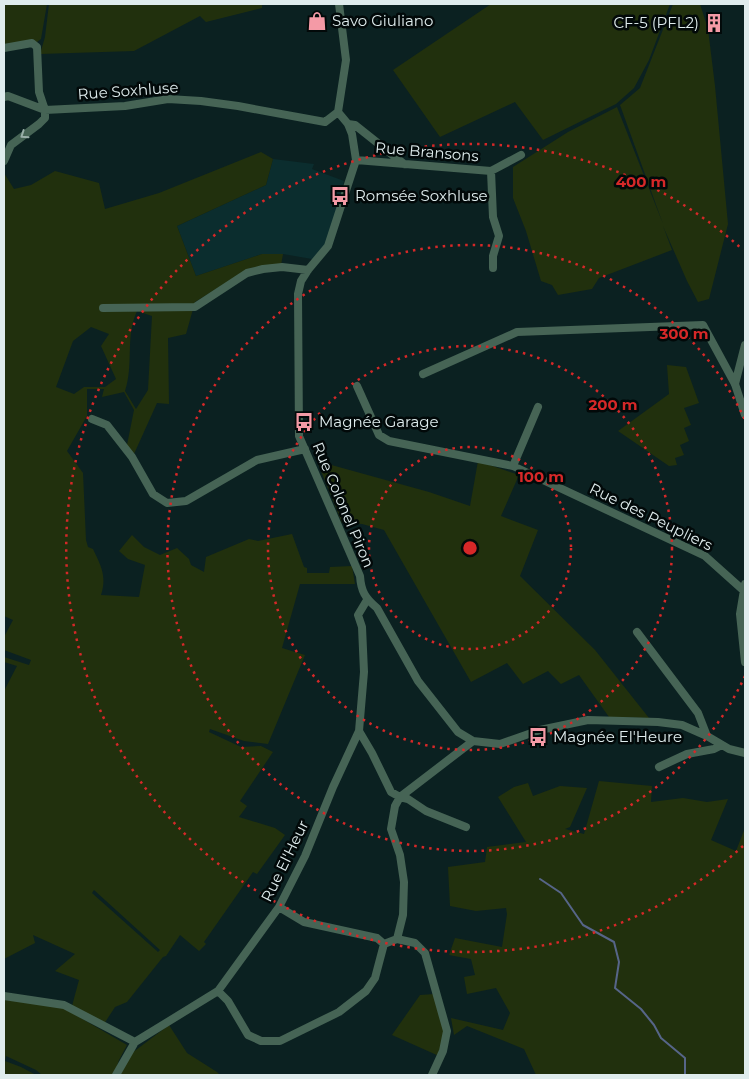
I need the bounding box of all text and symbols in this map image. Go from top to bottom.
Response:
shop icon: Savo Giuliano [306,10,328,32]
place label: Savo Giuliano [332,11,433,30]
building icon: CF-5 (PFL2) [703,12,725,34]
place label: CF-5 (PFL2) [613,13,699,32]
street label: Rue Soxhluse [77,78,179,103]
one-way arrow [20,129,30,138]
street label: Rue Bransons [375,138,480,165]
text: 400 m [616,172,666,191]
bus stop icon: Romsée Soxhluse [329,185,351,207]
place label: Romsée Soxhluse [355,186,488,205]
text: 300 m [658,324,709,343]
text: 200 m [588,395,638,414]
bus stop icon: Magnée Garage [293,411,315,433]
place label: Magnée Garage [319,412,439,431]
street label: Rue Colonel Piron [308,439,378,570]
text: 100 m [518,467,564,486]
street label: Rue des Peupliers [587,478,716,555]
centre of rings [461,539,479,557]
bus stop icon: Magnée El'Heure [527,726,549,748]
place label: Magnée El'Heure [553,727,682,746]
street label: Rue El'Heur [257,817,312,905]

